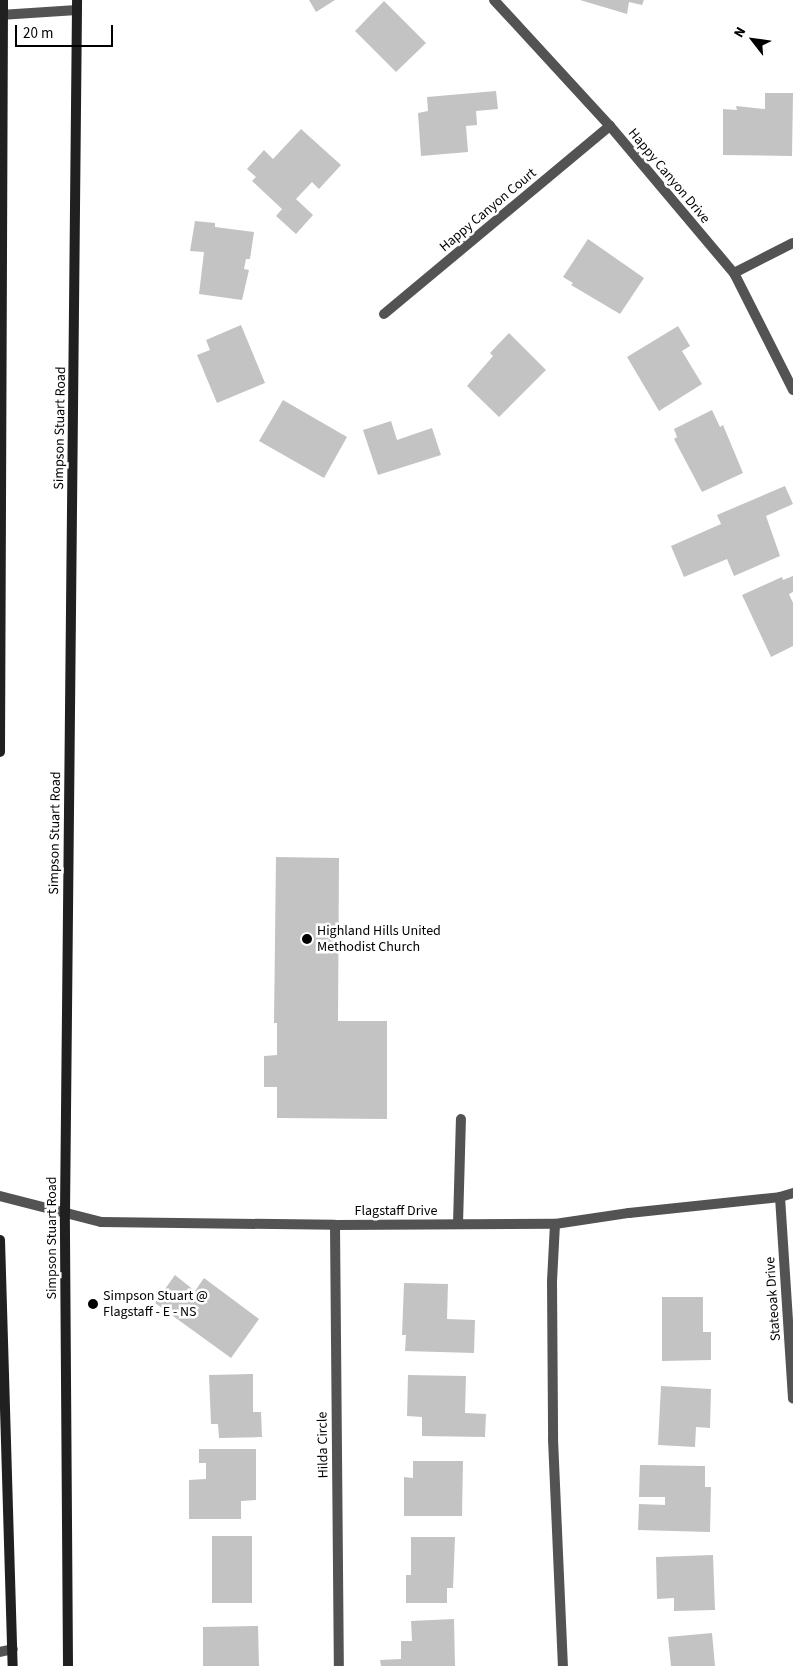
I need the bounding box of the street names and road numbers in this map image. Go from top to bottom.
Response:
street label: Happy Canyon Drive [624,125,714,227]
street label: Happy Canyon Court [436,165,540,255]
street label: Simpson Stuart Road [51,366,69,490]
street label: Simpson Stuart Road [46,771,64,895]
street label: Simpson Stuart Road [44,1176,60,1300]
street label: Flagstaff Drive [355,1203,437,1219]
street label: Stateoak Drive [762,1256,784,1342]
street label: Hilda Circle [314,1411,332,1479]

